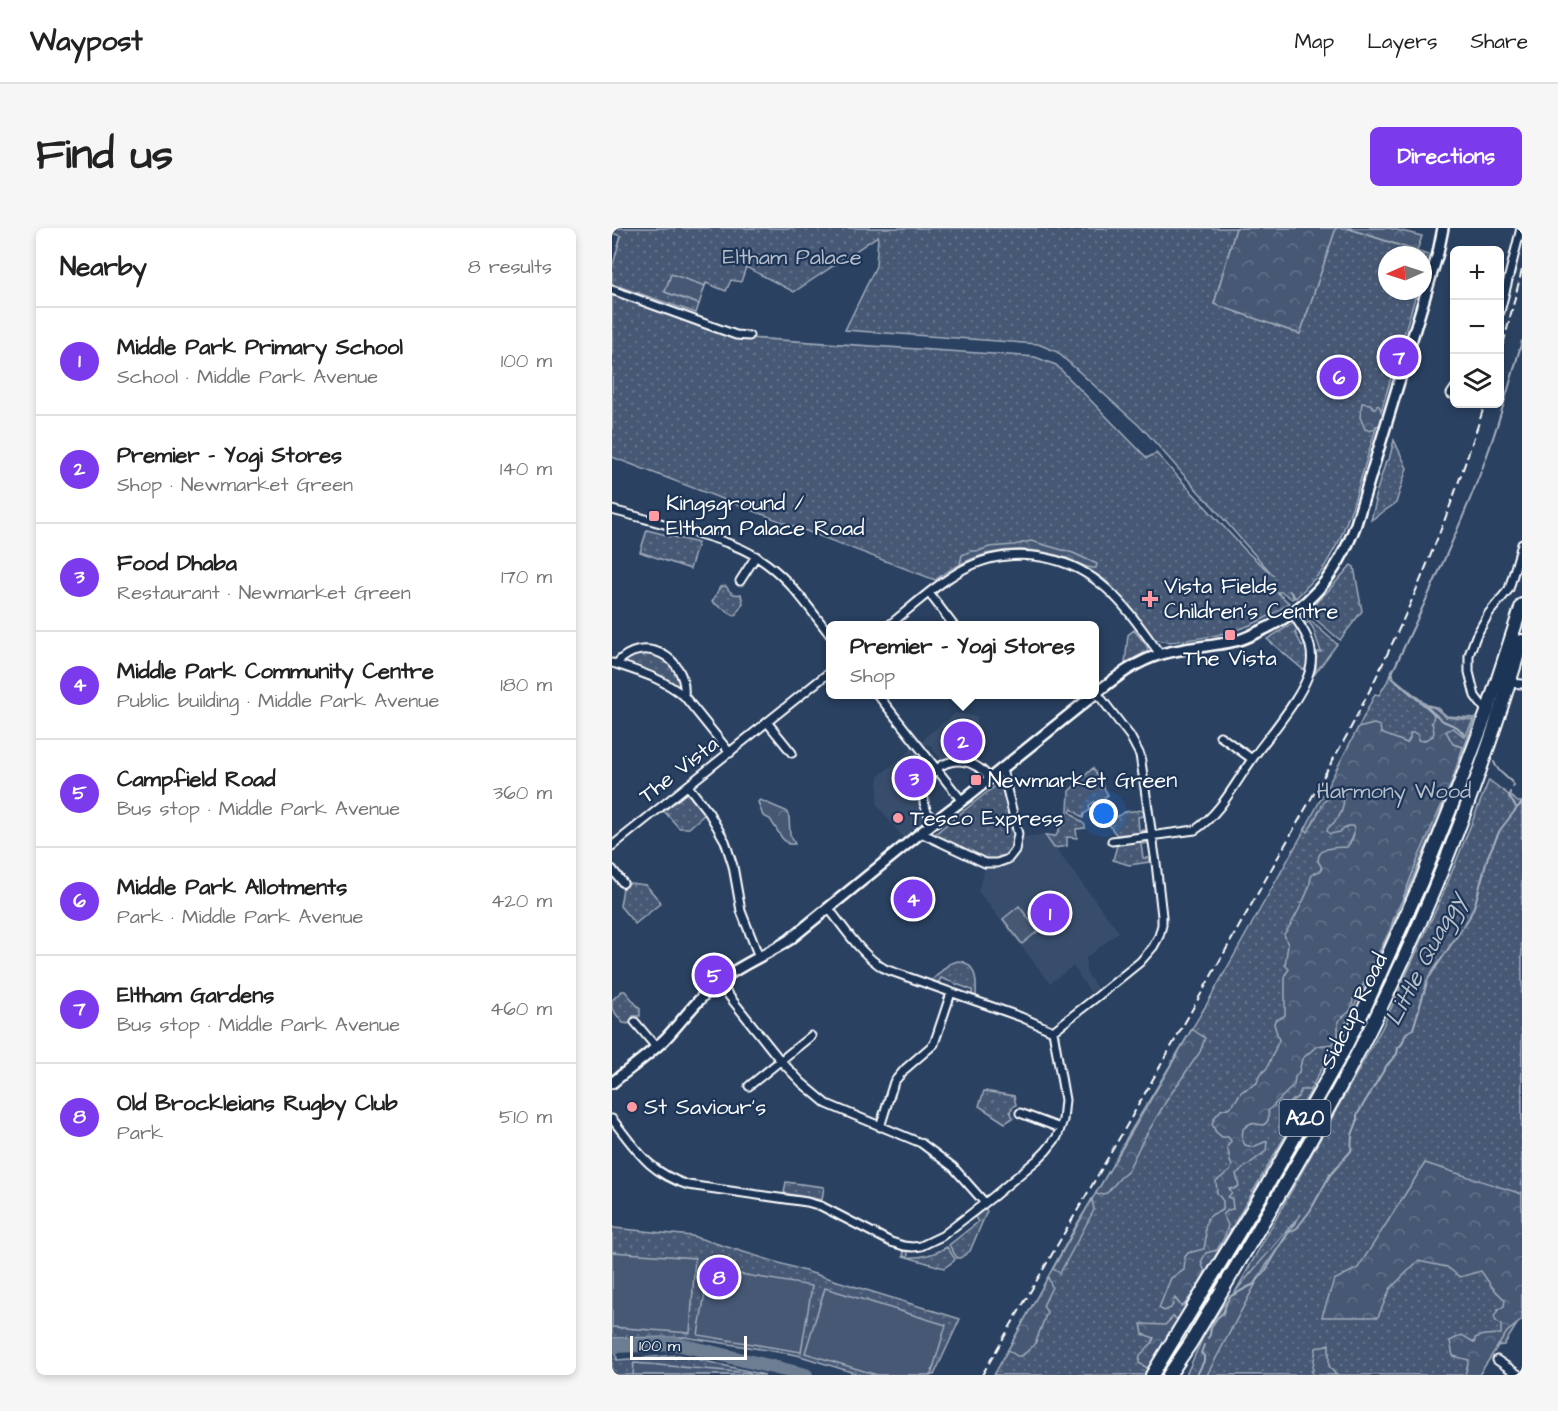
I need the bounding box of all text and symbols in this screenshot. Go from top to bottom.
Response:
text: Waypost [30,22,143,61]
text: Map [1294,27,1334,56]
text: Layers [1367,27,1437,56]
text: Share [1470,27,1528,56]
text: Find us [36,127,173,185]
button: Directions [1370,127,1522,186]
park label: Eltham Palace [722,242,862,273]
north arrow [1378,246,1432,300]
map controls [1450,246,1504,408]
button: + [1450,246,1504,300]
text: Nearby [60,249,147,285]
text: 8 results [468,253,552,281]
button: − [1450,300,1504,354]
text: Middle Park Primary School [117,332,403,363]
pin: 7 [1380,334,1418,380]
text: 1 [78,347,81,375]
text: 100 m [501,347,552,375]
pin: 6 [1320,354,1358,400]
button: layers [1450,354,1504,408]
text: School · Middle Park Avenue [117,363,378,391]
text: Premier - Yogi Stores [117,440,342,471]
text: 2 [74,455,85,483]
text: 140 m [500,455,552,483]
text: Shop · Newmarket Green [117,471,353,499]
place label: Kingsground / Eltham Palace Road [666,488,864,544]
marker: Kingsground / Eltham Palace Road [647,509,661,523]
text: Food Dhaba [117,548,237,579]
text: 3 [74,563,85,591]
text: 170 m [501,563,552,591]
place label: Vista Fields Children’s Centre [1164,571,1339,627]
text: Restaurant · Newmarket Green [117,579,411,607]
marker: Vista Fields Children’s Centre [1141,590,1159,608]
popup [826,621,1099,699]
marker: The Vista [1223,628,1237,642]
text: Premier - Yogi Stores [850,631,1075,662]
place label: The Vista [1183,643,1277,674]
text: Middle Park Community Centre [117,656,434,687]
text: Shop [850,662,895,690]
text: 4 [73,671,86,699]
text: 180 m [500,671,552,699]
text: Public building · Middle Park Avenue [117,687,439,715]
pin: 2 [944,718,982,764]
street label: The Vista [633,729,725,811]
pin: 3 [894,756,934,800]
text: Campfield Road [117,764,276,795]
place label: Newmarket Green [988,765,1177,796]
marker: Newmarket Green [969,773,983,787]
park label: Harmony Wood [1317,776,1471,808]
text: 5 [72,779,87,807]
text: 360 m [493,779,552,807]
text: Bus stop · Middle Park Avenue [117,795,400,823]
your location [1089,799,1118,828]
place label: Tesco Express [910,803,1064,834]
marker: Tesco Express [891,811,905,825]
text: Middle Park Allotments [117,872,347,903]
pin: 4 [894,876,932,922]
water label: Little Quaggy [1377,884,1475,1032]
text: 6 [73,887,86,915]
text: 420 m [491,887,552,915]
pin: 1 [1030,890,1070,936]
text: Park · Middle Park Avenue [117,903,363,931]
street label: Sidcup Road [1313,948,1395,1074]
pin: 5 [694,952,734,998]
text: Eltham Gardens [117,980,274,1011]
text: 7 [73,995,86,1023]
text: 460 m [490,995,552,1023]
text: Bus stop · Middle Park Avenue [117,1011,400,1039]
text: Old Brockleians Rugby Club [117,1088,398,1119]
place label: St Saviour's [644,1092,766,1123]
marker: St Saviour's [625,1100,639,1114]
road number: A20 [1280,1100,1330,1136]
text: 8 [73,1103,86,1131]
text: 510 m [499,1103,552,1131]
text: Park [117,1119,163,1147]
pin: 8 [700,1254,738,1300]
scale bar [630,1333,747,1360]
text: 100 m [639,1335,680,1357]

